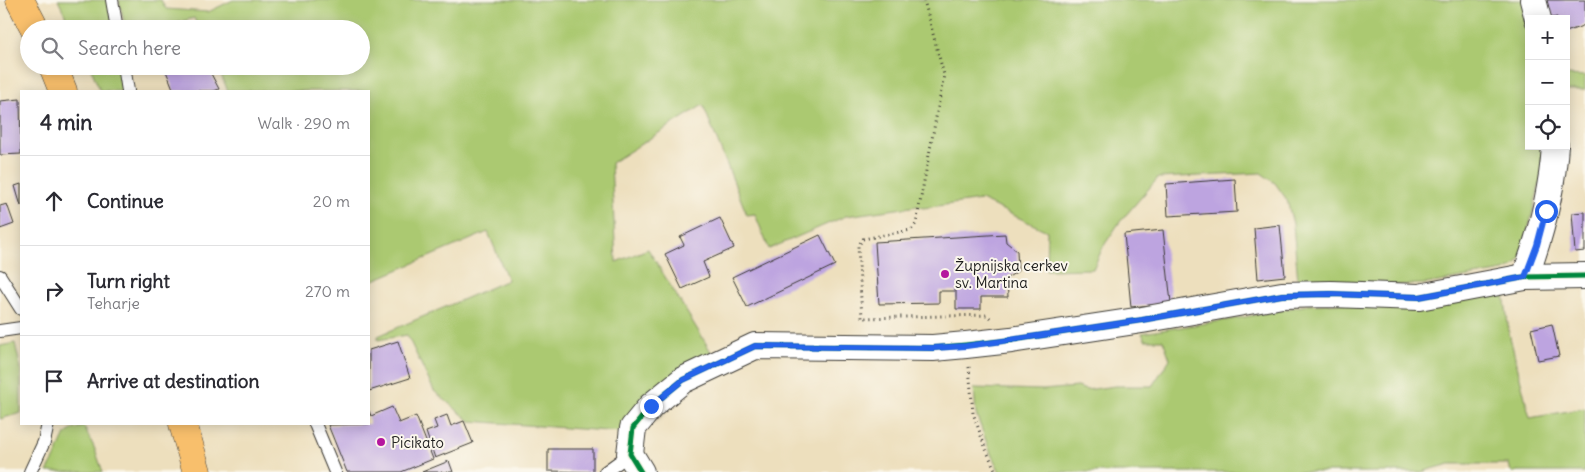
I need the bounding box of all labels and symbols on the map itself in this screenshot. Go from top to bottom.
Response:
route start [1535,200,1558,223]
place label: Župnijska cerkev sv. Martina [955,256,1068,292]
marker: Župnijska cerkev sv. Martina [939,268,951,280]
route end [640,395,663,418]
place label: Picikato [391,433,444,452]
marker: Picikato [375,436,387,448]

